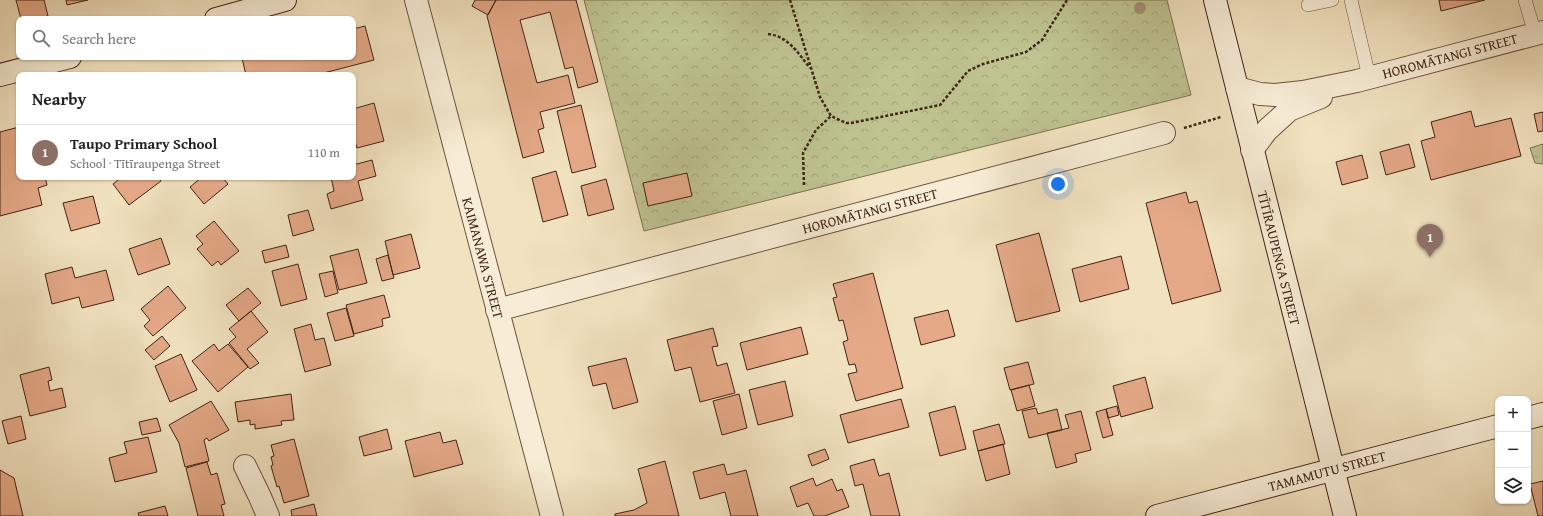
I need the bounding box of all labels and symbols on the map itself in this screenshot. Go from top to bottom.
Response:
street label: HOROMĀTANGI STREET [1380,28,1520,84]
your location [1048,174,1068,194]
street label: HOROMĀTANGI STREET [800,183,940,239]
street label: TĪTĪRAUPENGA STREET [1253,189,1305,327]
street label: KAIMANAWA STREET [457,195,509,321]
pin: 1 [1417,224,1443,257]
street label: TAMAMUTU STREET [1266,446,1388,496]

